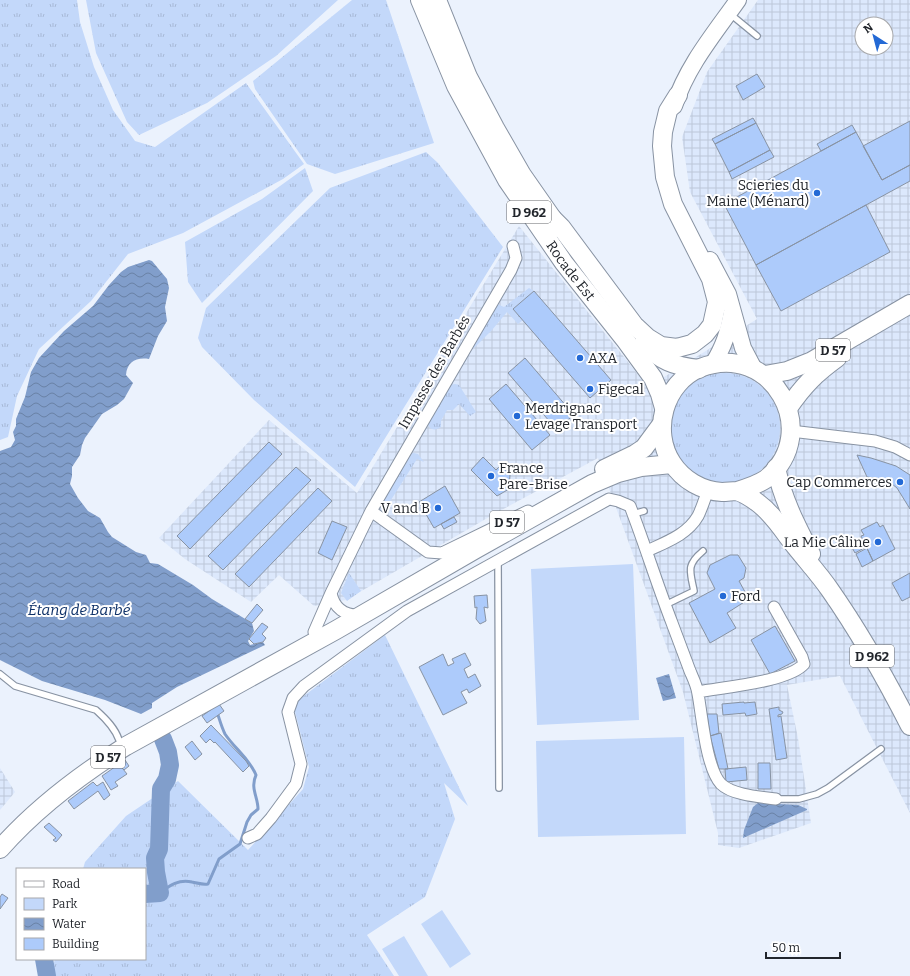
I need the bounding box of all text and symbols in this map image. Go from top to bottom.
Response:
north arrow [854,16,894,56]
text: N [861,20,876,36]
place label: Scieries du Maine (Ménard) [706,177,809,210]
marker: Scieries du Maine (Ménard) [812,188,822,198]
road number: D 962 [507,201,551,223]
street label: Rocade Est [542,238,599,304]
street label: Impasse des Barbés [395,312,474,432]
road number: D 57 [816,339,850,361]
place label: AXA [588,350,617,367]
marker: AXA [575,353,585,363]
place label: Figecal [598,381,644,398]
marker: Figecal [585,384,595,394]
place label: Merdrignac Levage Transport [525,400,637,433]
marker: Merdrignac Levage Transport [512,411,522,421]
place label: France Pare-Brise [499,460,568,493]
marker: France Pare-Brise [486,471,496,481]
place label: Cap Commerces [786,474,892,491]
marker: Cap Commerces [895,477,905,487]
place label: V and B [381,500,430,517]
marker: V and B [433,503,443,513]
road number: D 57 [490,511,524,533]
place label: La Mie Câline [784,534,870,551]
marker: La Mie Câline [873,537,883,547]
place label: Ford [731,588,760,605]
marker: Ford [718,591,728,601]
water label: Étang de Barbé [28,601,131,619]
road number: D 962 [850,645,894,667]
road number: D 57 [91,746,125,768]
legend [16,868,146,960]
text: Road [52,877,80,891]
text: Park [52,897,78,911]
text: Water [52,917,87,931]
scale bar [766,934,840,960]
text: Building [52,937,99,951]
text: 50 m [772,941,801,955]

